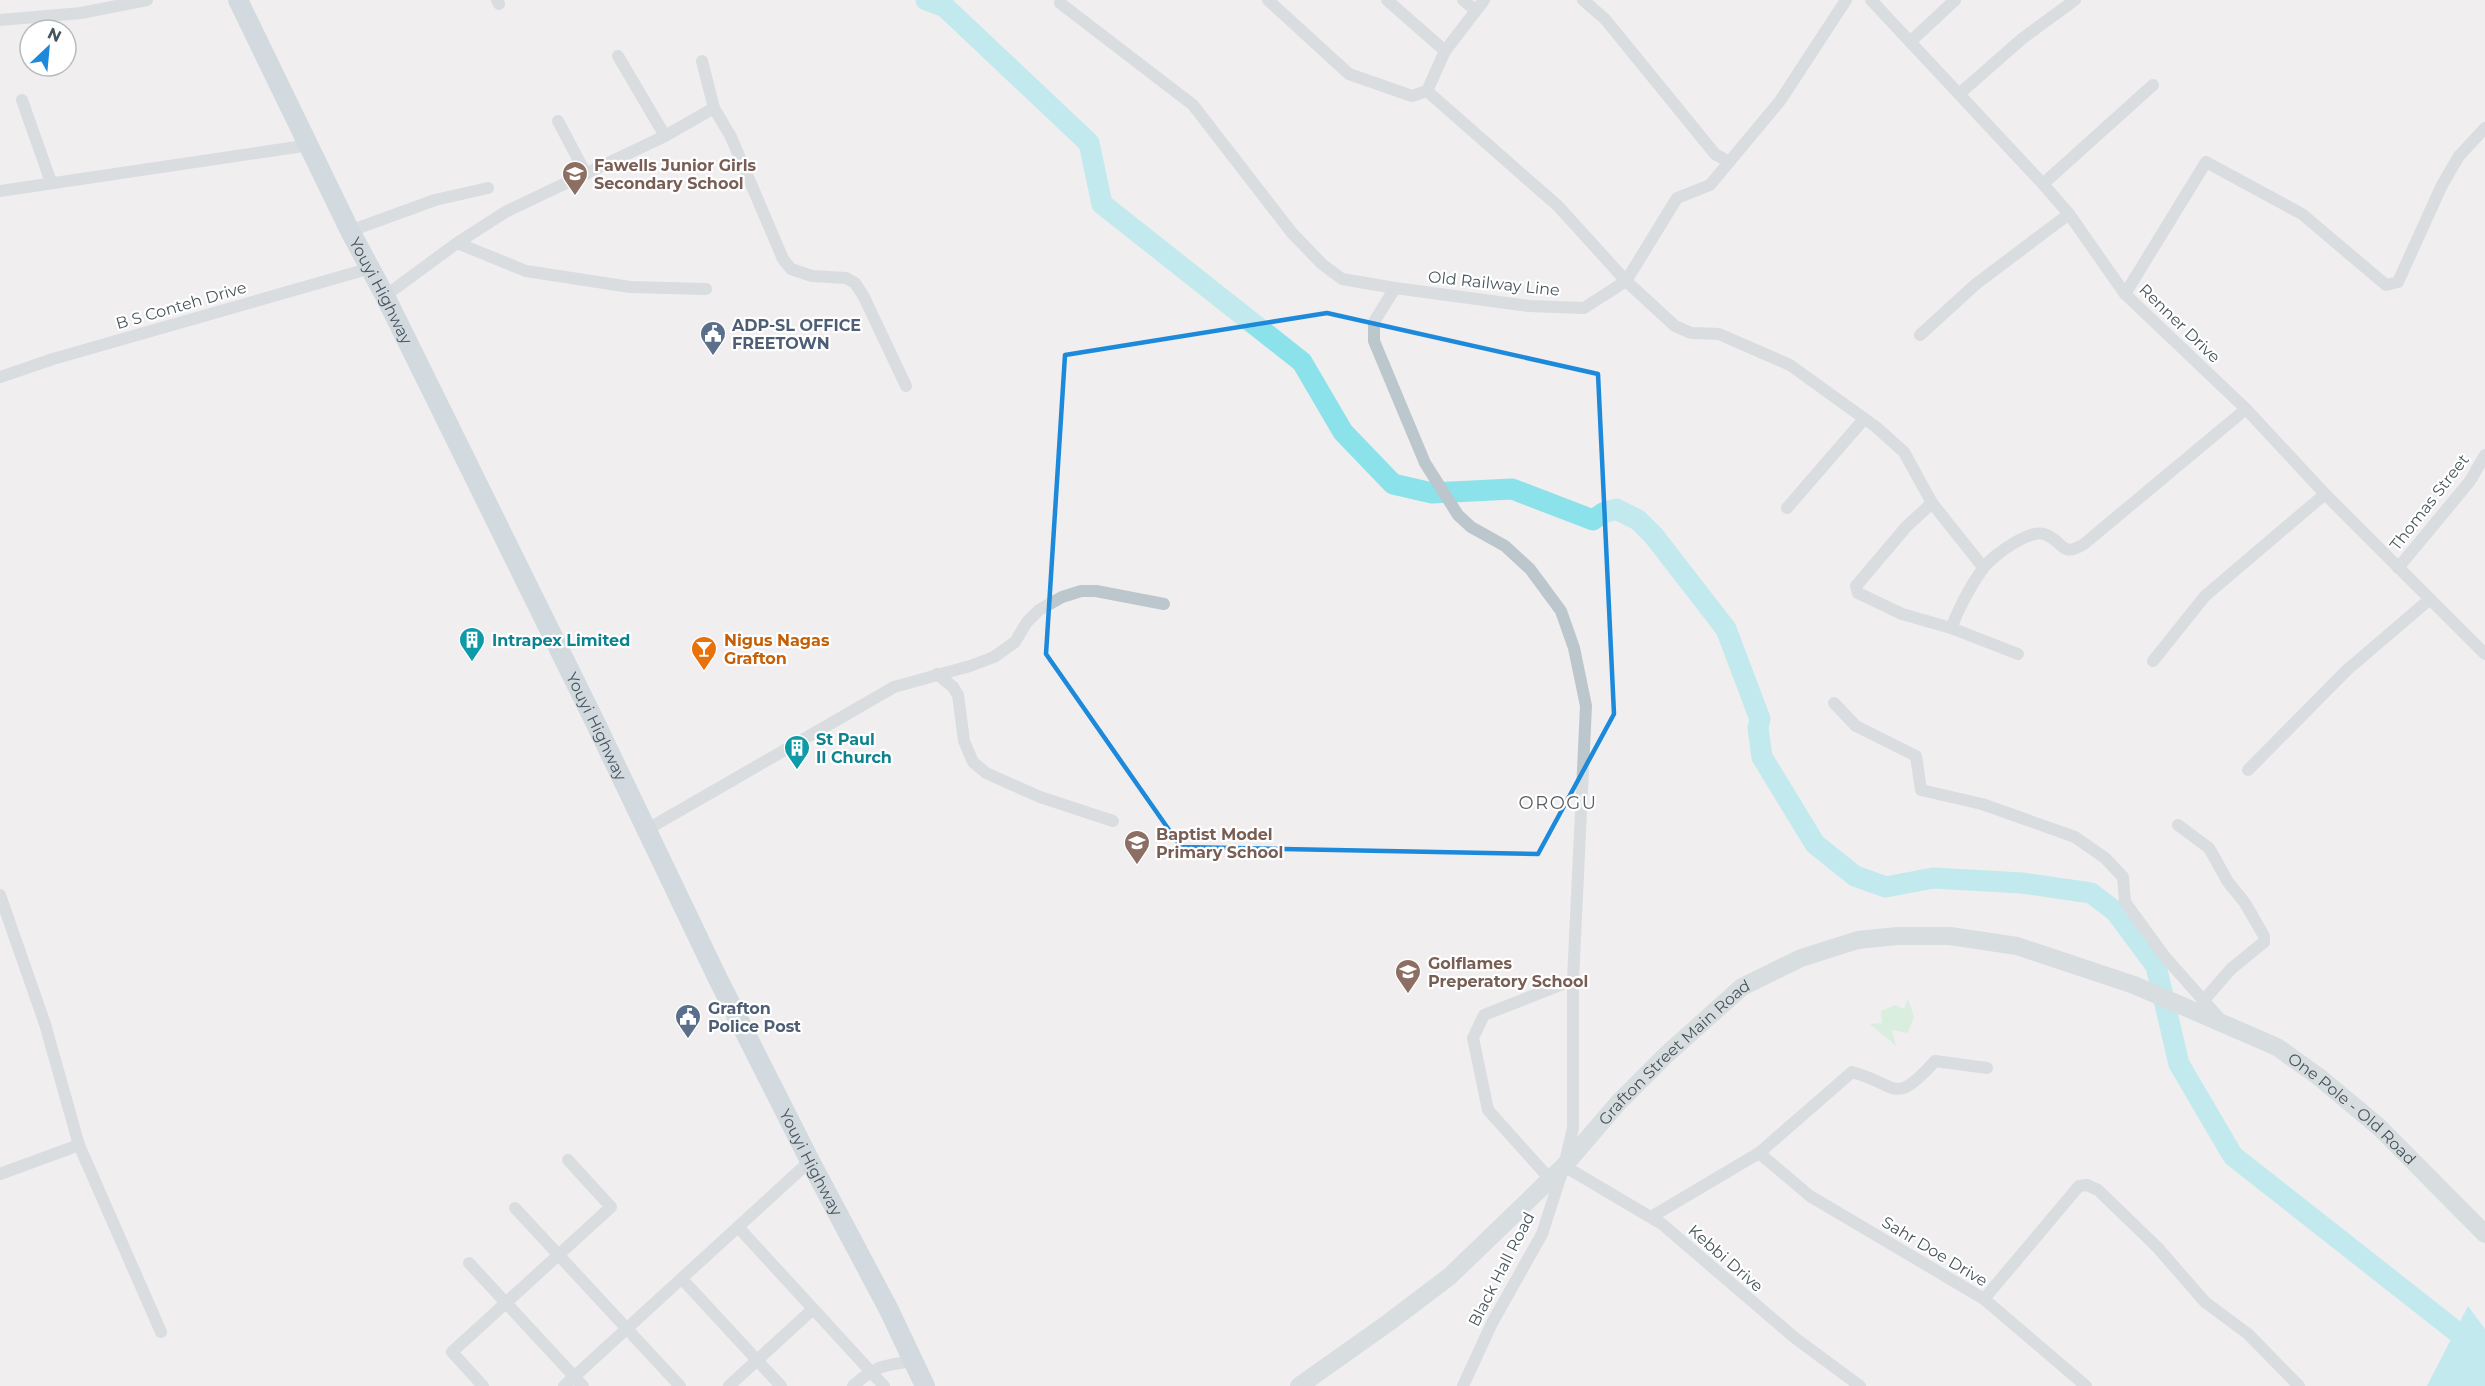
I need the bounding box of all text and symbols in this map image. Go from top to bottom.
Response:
north arrow [18,18,78,78]
text: N [44,24,64,46]
place label: Fawells Junior Girls Secondary School [594,156,756,193]
school or university icon: Fawells Junior Girls Secondary School [560,159,590,197]
street label: Youyi Highway [345,234,416,348]
street label: Old Railway Line [1427,267,1561,300]
street label: B S Conteh Drive [114,278,249,333]
street label: Renner Drive [2135,280,2224,367]
place label: ADP-SL OFFICE FREETOWN [731,316,861,353]
public building icon: ADP-SL OFFICE FREETOWN [698,319,728,357]
street label: Thomas Street [2386,450,2473,554]
building icon: Intrapex Limited [457,625,487,663]
place label: Intrapex Limited [492,631,630,650]
place label: Nigus Nagas Grafton [724,631,830,668]
bar icon: Nigus Nagas Grafton [689,634,719,672]
street label: Youyi Highway [562,669,631,784]
place label: St Paul II Church [816,730,892,767]
building icon: St Paul II Church [782,733,812,771]
district label: OROGU [1519,792,1597,814]
place label: Baptist Model Primary School [1156,825,1283,862]
school or university icon: Baptist Model Primary School [1122,828,1152,866]
place label: Golflames Preperatory School [1428,954,1588,991]
school or university icon: Golflames Preperatory School [1393,957,1423,995]
street label: Grafton Street Main Road [1595,976,1753,1129]
place label: Grafton Police Post [708,999,801,1036]
public building icon: Grafton Police Post [673,1002,703,1040]
street label: One Pole - Old Road [2284,1049,2420,1169]
street label: Youyi Highway [775,1106,846,1219]
street label: Black Hall Road [1464,1209,1538,1329]
street label: Sahr Doe Drive [1879,1212,1991,1290]
street label: Kebbi Drive [1684,1221,1767,1296]

